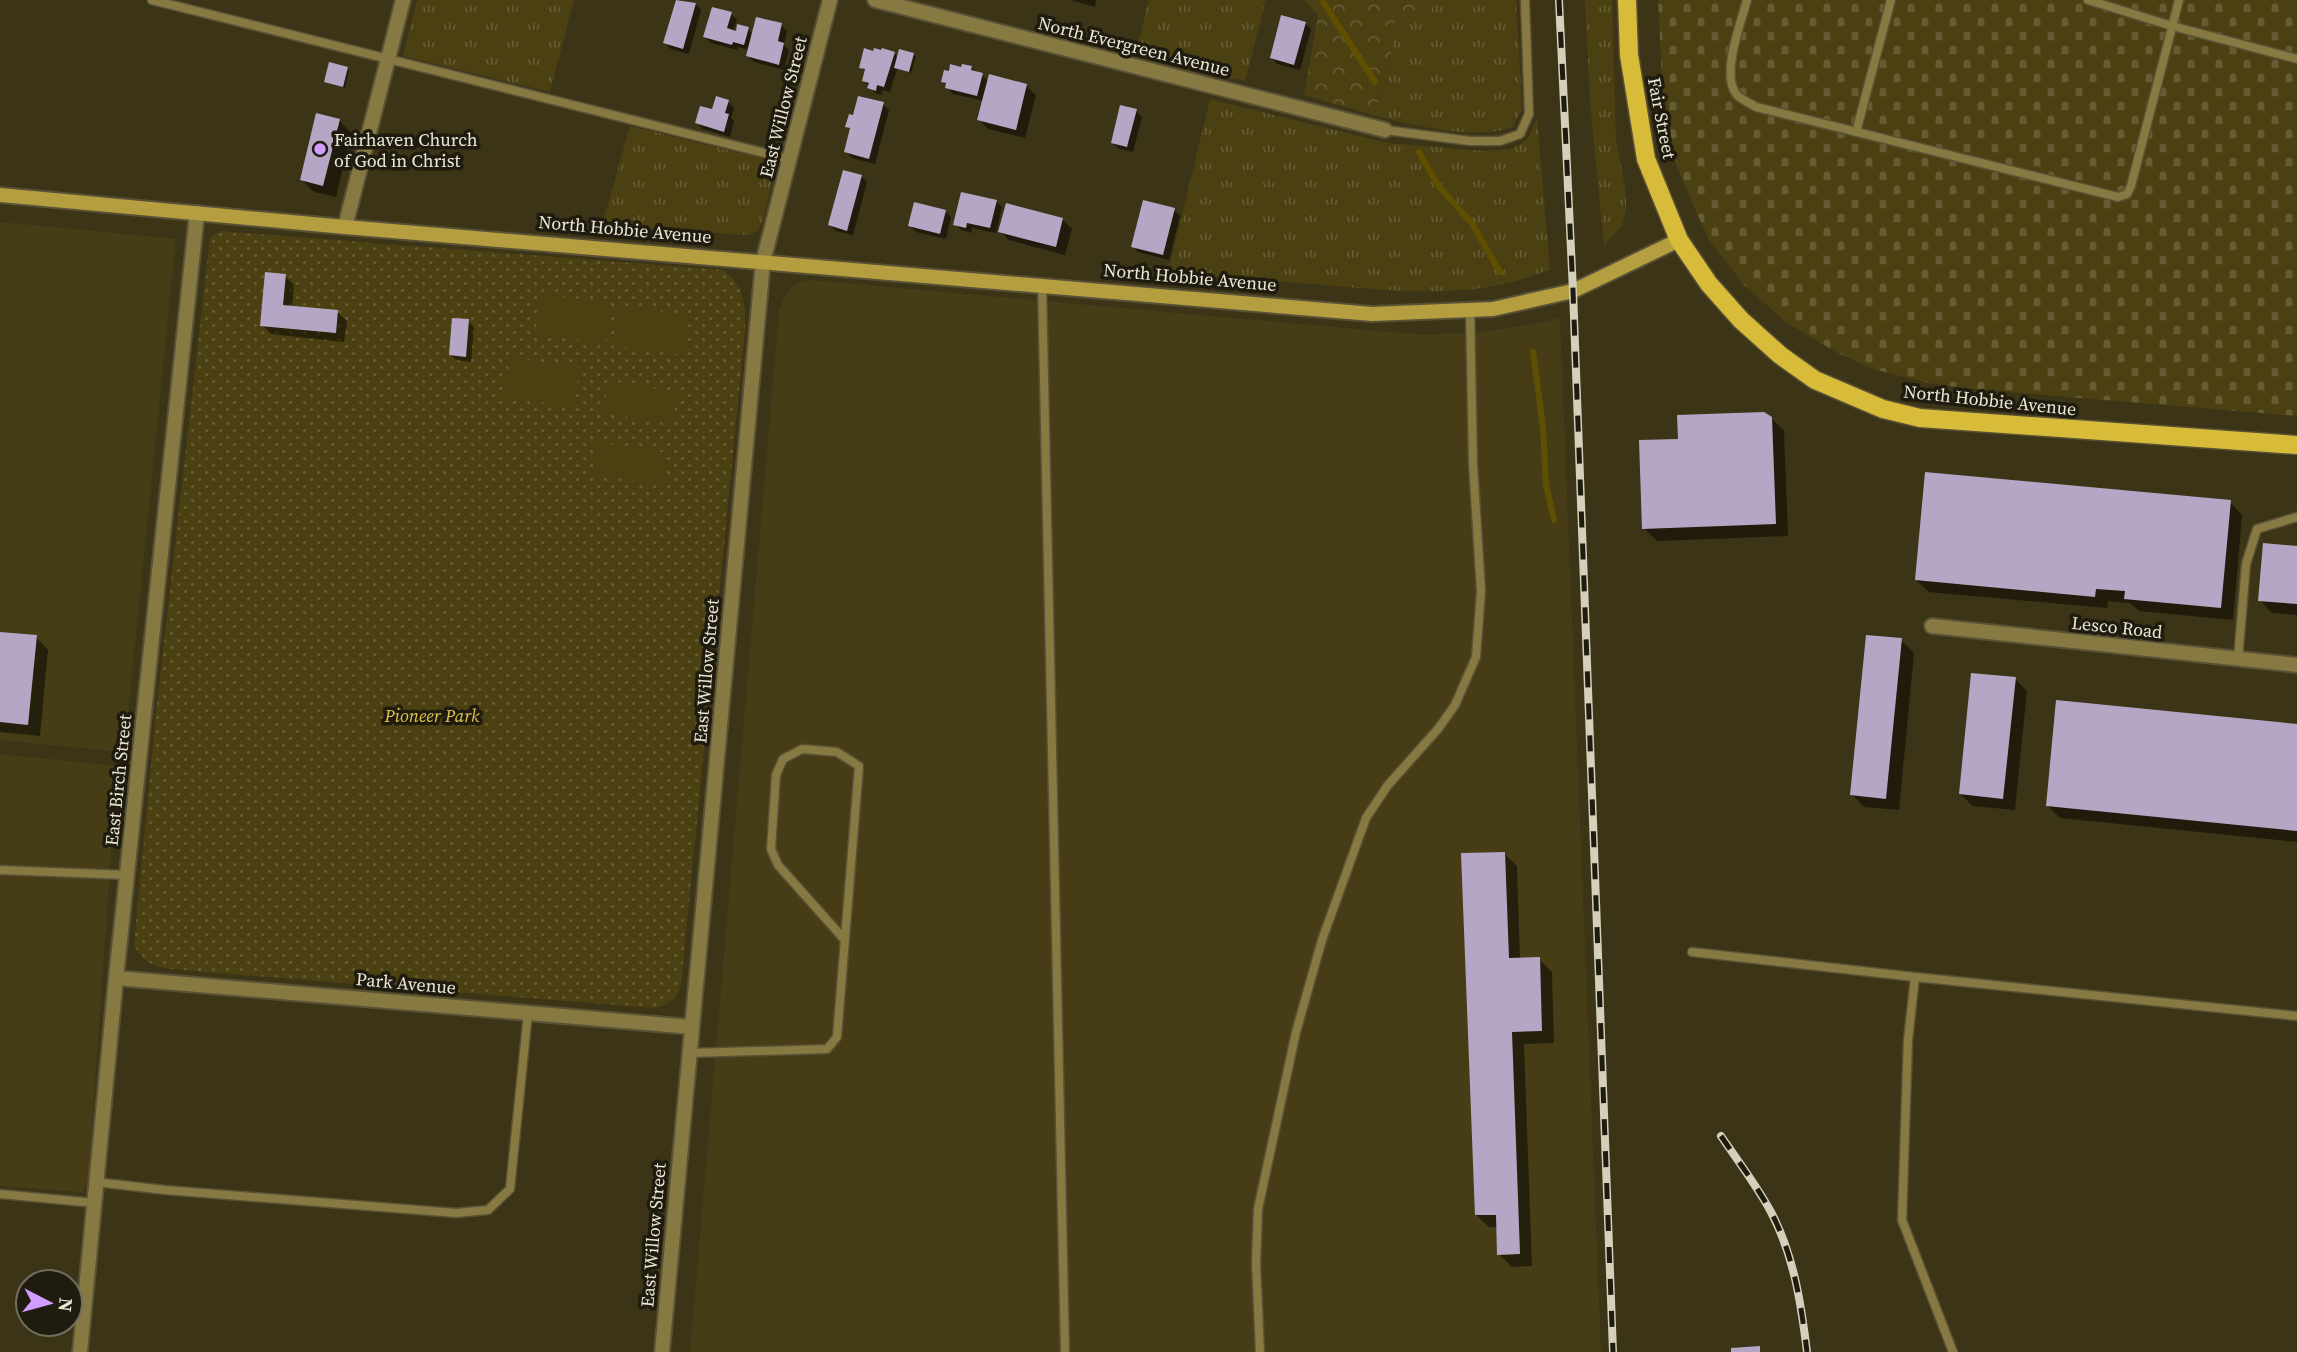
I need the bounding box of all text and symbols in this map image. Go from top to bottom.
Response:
street label: North Evergreen Avenue [1035,10,1233,82]
street label: East Willow Street [753,34,813,180]
street label: Fair Street [1642,75,1682,161]
place label: Fairhaven Church of God in Christ [334,127,478,173]
marker: Fairhaven Church of God in Christ [312,141,328,157]
street label: North Hobbie Avenue [537,209,713,249]
street label: North Hobbie Avenue [1102,257,1278,297]
street label: North Hobbie Avenue [1902,378,2078,422]
street label: East Willow Street [687,598,725,744]
street label: Lesco Road [2070,610,2164,644]
park label: Pioneer Park [383,703,480,728]
street label: East Birch Street [99,713,137,847]
street label: Park Avenue [355,966,457,1000]
street label: East Willow Street [634,1162,672,1308]
north arrow [14,1268,84,1338]
text: N [52,1297,80,1313]

